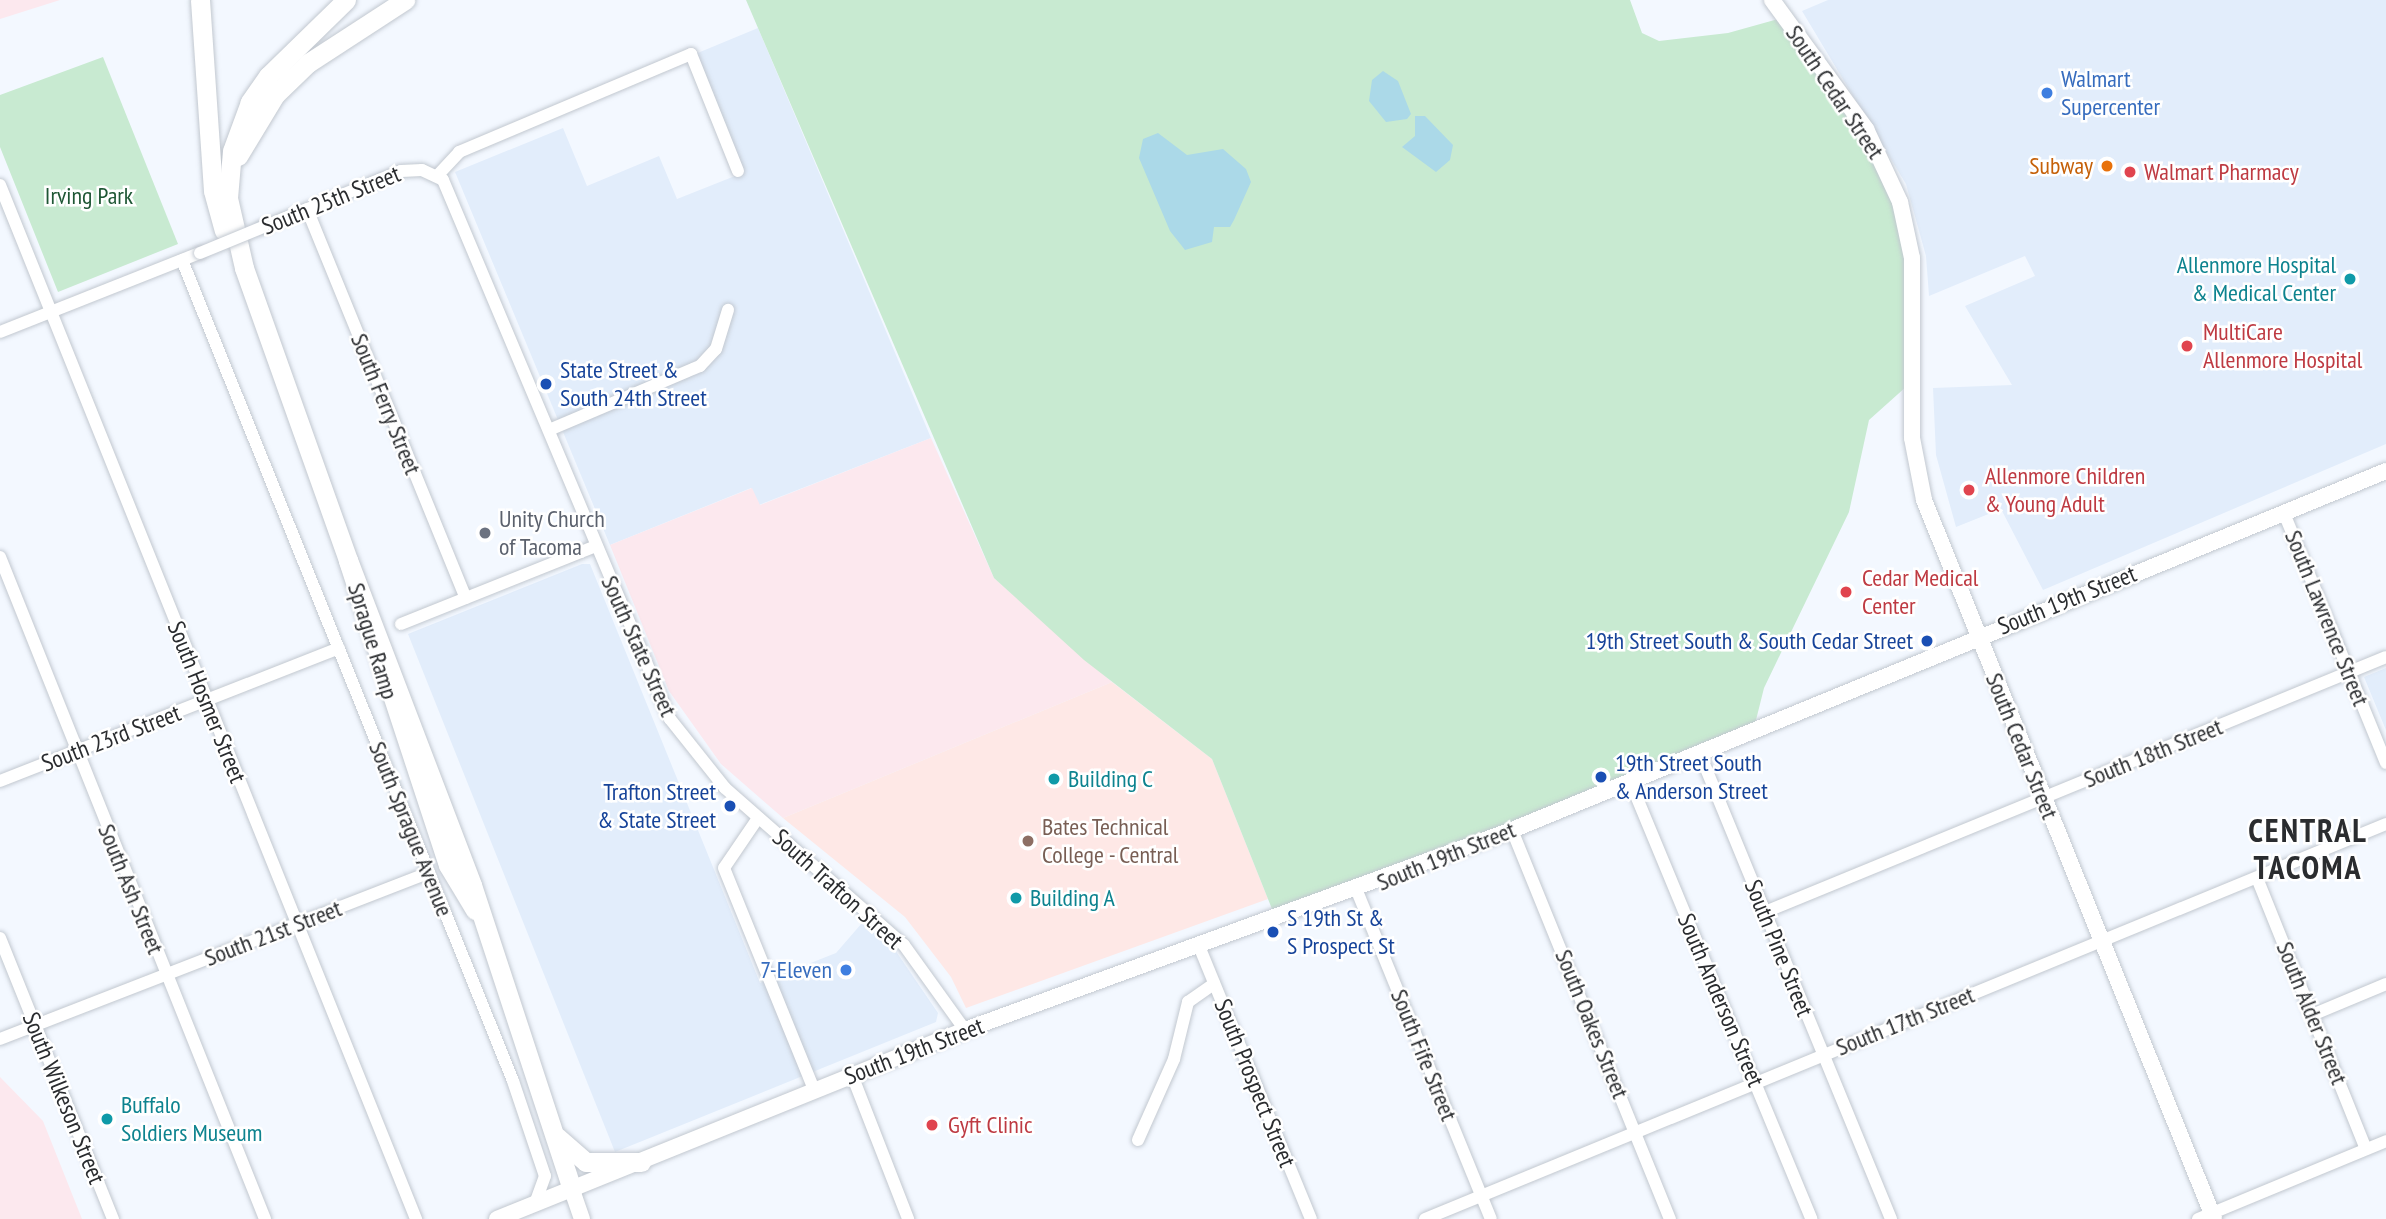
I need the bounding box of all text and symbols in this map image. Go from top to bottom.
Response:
street label: South Cedar Street [1780,20,1890,164]
place label: Walmart Supercenter [2061,65,2160,121]
marker: Walmart Supercenter [2039,85,2055,101]
place label: Subway [2029,152,2093,180]
marker: Subway [2099,158,2115,174]
place label: Walmart Pharmacy [2144,158,2299,186]
street label: South 25th Street [258,159,404,241]
marker: Walmart Pharmacy [2122,164,2138,180]
park label: Irving Park [45,182,133,210]
place label: Allenmore Hospital & Medical Center [2177,251,2336,307]
marker: Allenmore Hospital & Medical Center [2342,271,2358,287]
place label: MultiCare Allenmore Hospital [2203,318,2362,374]
street label: South Ferry Street [345,329,427,479]
marker: MultiCare Allenmore Hospital [2177,336,2197,356]
place label: State Street & South 24th Street [560,356,707,412]
marker: State Street & South 24th Street [538,376,554,392]
place label: Allenmore Children & Young Adult [1985,462,2145,518]
marker: Allenmore Children & Young Adult [1959,480,1979,500]
place label: Unity Church of Tacoma [499,505,605,561]
marker: Unity Church of Tacoma [477,525,493,541]
street label: South Lawrence Street [2279,526,2375,710]
street label: South 19th Street [1994,559,2140,641]
place label: Cedar Medical Center [1862,564,1978,620]
street label: South State Street [595,571,683,721]
street label: Sprague Ramp [342,579,404,703]
marker: Cedar Medical Center [1836,582,1856,602]
street label: South Hosmer Street [162,617,252,787]
place label: 19th Street South & South Cedar Street [1585,627,1913,655]
marker: 19th Street South & South Cedar Street [1919,633,1935,649]
street label: South Cedar Street [1980,669,2064,823]
street label: South 23rd Street [37,698,185,778]
street label: South 18th Street [2080,712,2226,794]
street label: South Sprague Avenue [363,737,459,921]
place label: 19th Street South & Anderson Street [1615,749,1768,805]
place label: Building C [1068,765,1153,793]
marker: 19th Street South & Anderson Street [1593,769,1609,785]
marker: Building C [1046,771,1062,787]
place label: Trafton Street & State Street [598,778,716,834]
marker: Trafton Street & State Street [722,798,738,814]
district label: CENTRAL TACOMA [2249,812,2367,887]
place label: Bates Technical College - Central [1042,813,1180,869]
street label: South 19th Street [1373,815,1519,897]
street label: South Ash Street [92,820,170,958]
street label: South Trafton Street [767,823,909,955]
marker: Bates Technical College - Central [1020,833,1036,849]
street label: South Pine Street [1739,876,1819,1020]
place label: Building A [1030,884,1115,912]
marker: Building A [1008,890,1024,906]
street label: South 21st Street [200,894,346,972]
place label: S 19th St & S Prospect St [1287,904,1395,960]
street label: South Anderson Street [1671,909,1771,1091]
marker: S 19th St & S Prospect St [1265,924,1281,940]
street label: South Alder Street [2270,937,2354,1089]
street label: South Oakes Street [1549,945,1635,1103]
place label: 7-Eleven [760,956,832,984]
marker: 7-Eleven [838,962,854,978]
street label: South 17th Street [1832,980,1978,1062]
street label: South Fife Street [1385,985,1463,1125]
street label: South Prospect Street [1208,995,1302,1171]
street label: South Wilkeson Street [16,1008,112,1188]
street label: South 19th Street [840,1011,988,1091]
place label: Buffalo Soldiers Museum [121,1091,262,1147]
marker: Buffalo Soldiers Museum [99,1111,115,1127]
place label: Gyft Clinic [948,1111,1032,1139]
marker: Gyft Clinic [922,1115,942,1135]

